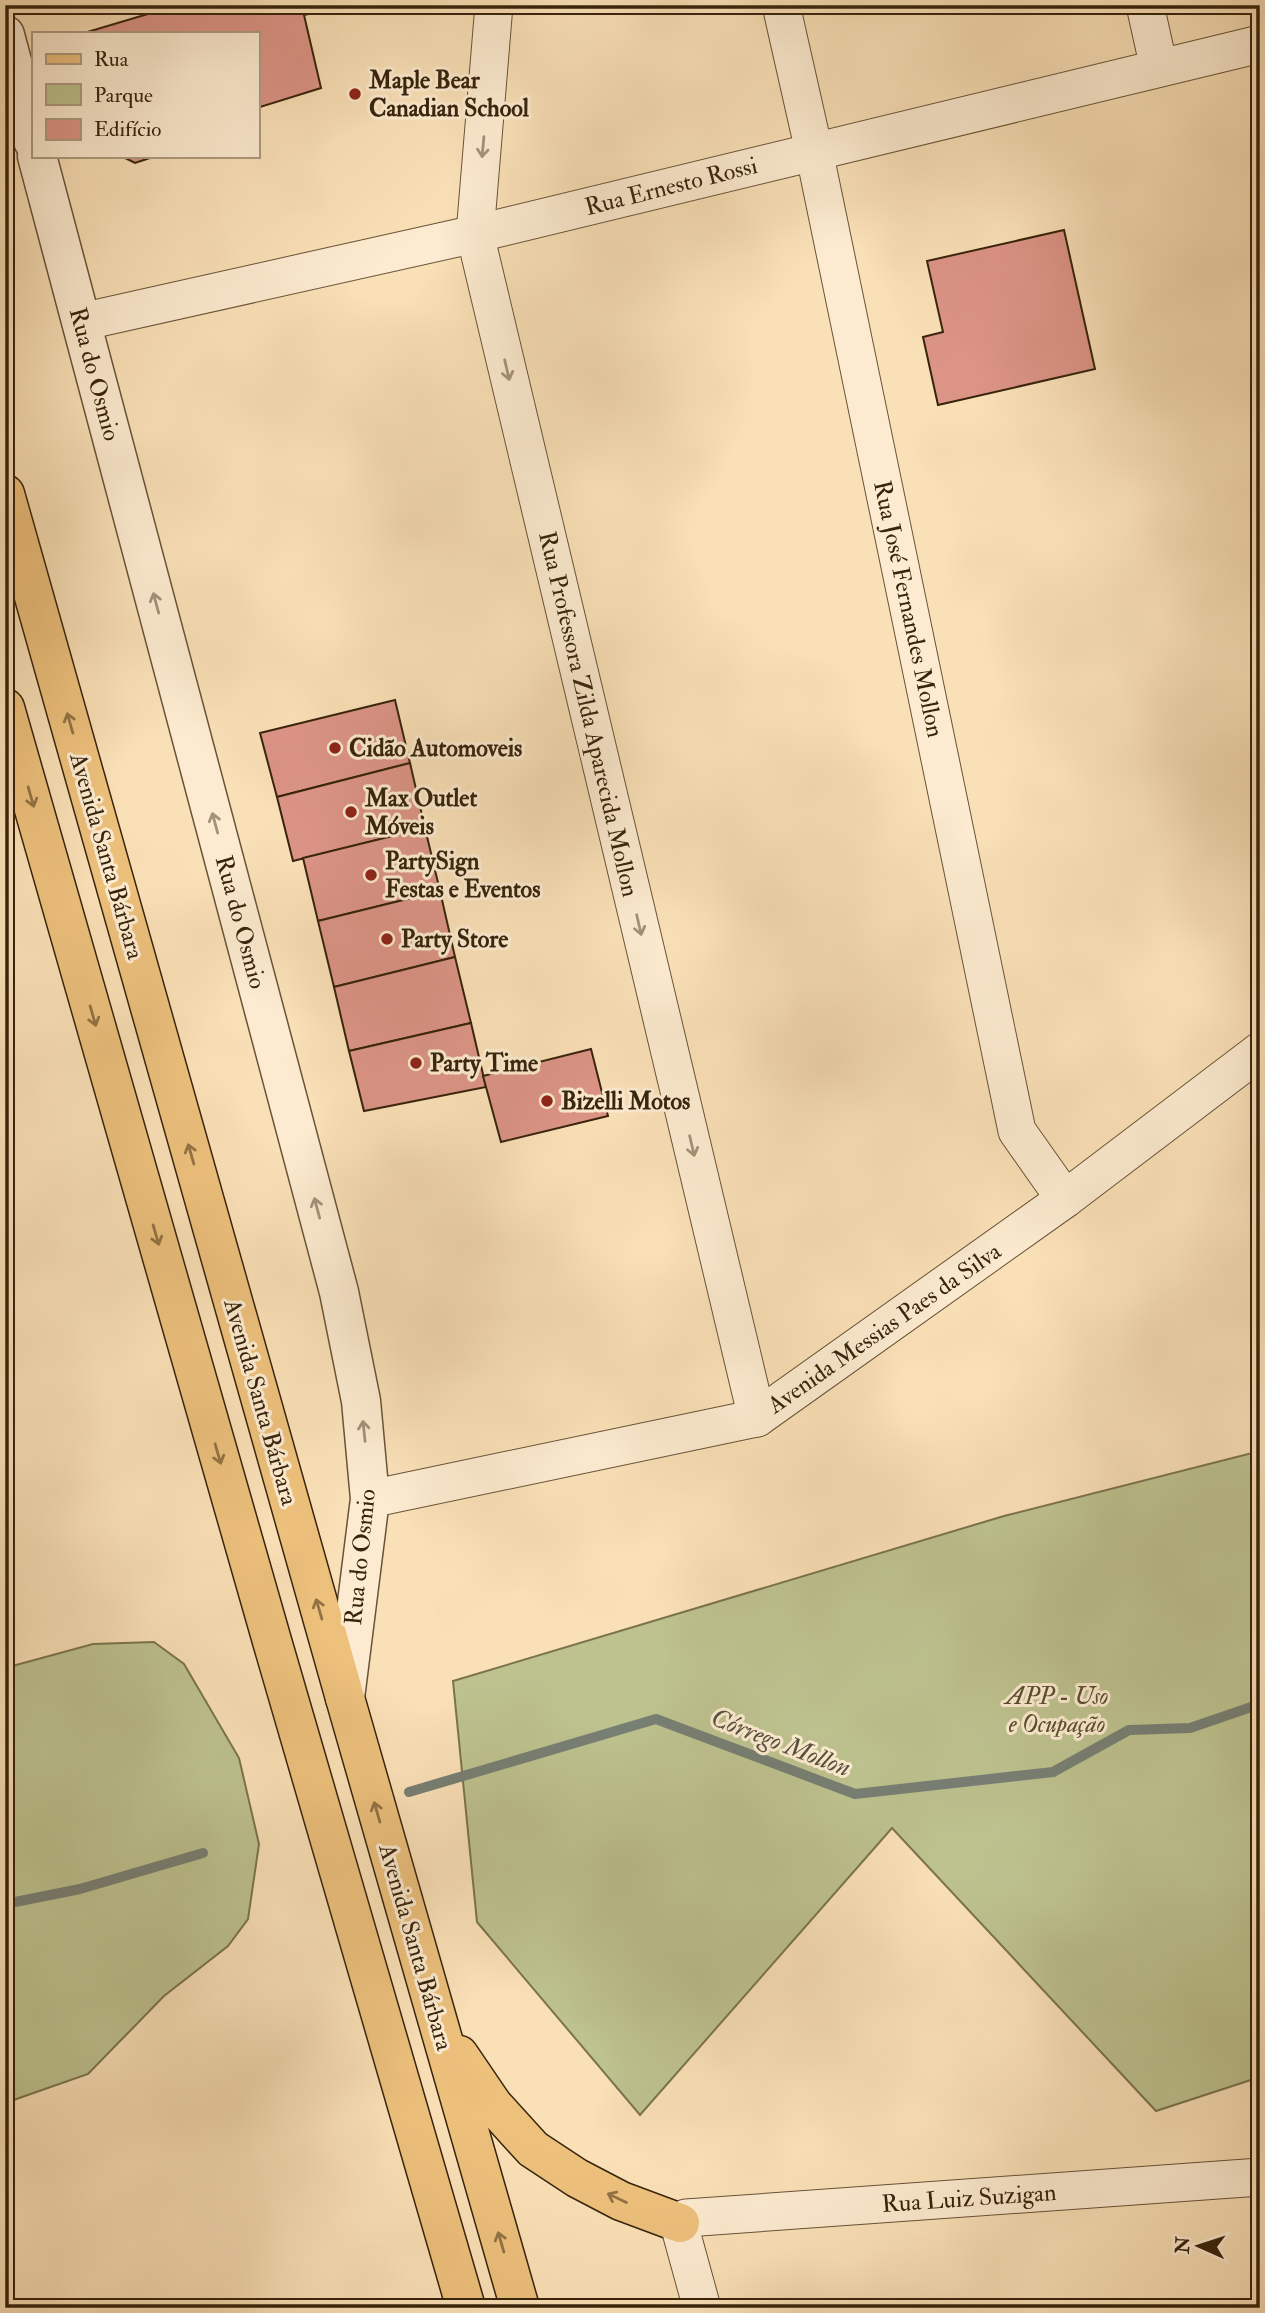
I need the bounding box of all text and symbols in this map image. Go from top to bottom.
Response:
legend [32,32,259,158]
text: Rua [94,46,129,73]
place label: Maple Bear Canadian School [368,65,530,124]
text: Parque [94,82,153,109]
marker: Maple Bear Canadian School [347,86,363,102]
text: Edifício [94,116,161,143]
one-way arrow [476,135,489,157]
street label: Rua Ernesto Rossi [582,150,761,223]
street label: Rua do Osmio [62,304,127,444]
one-way arrow [501,358,514,381]
street label: Rua José Fernandes Mollon [866,478,951,740]
street label: Rua Professora Zilda Aparecida Mollon [531,528,646,900]
one-way arrow [149,592,162,615]
one-way arrow [62,712,75,734]
place label: Cidão Automoveis [349,733,522,764]
marker: Cidão Automoveis [327,740,343,756]
street label: Avenida Santa Bárbara [62,748,151,964]
place label: Max Outlet Móveis [364,783,477,842]
one-way arrow [25,786,38,808]
marker: Max Outlet Móveis [343,804,359,820]
one-way arrow [207,812,220,834]
place label: PartySign Festas e Eventos [385,846,540,905]
street label: Rua do Osmio [208,852,273,992]
marker: PartySign Festas e Eventos [363,867,379,883]
one-way arrow [633,913,647,936]
place label: Party Store [401,924,508,955]
marker: Party Store [379,931,395,947]
one-way arrow [87,1004,100,1027]
place label: Party Time [430,1048,538,1079]
marker: Party Time [408,1055,424,1071]
place label: Bizelli Motos [561,1086,690,1117]
marker: Bizelli Motos [539,1093,555,1109]
one-way arrow [686,1134,699,1157]
one-way arrow [184,1144,197,1166]
one-way arrow [310,1198,323,1220]
one-way arrow [150,1224,163,1246]
street label: Avenida Messias Paes da Silva [761,1235,1008,1421]
street label: Avenida Santa Bárbara [216,1294,305,1510]
one-way arrow [357,1420,370,1443]
one-way arrow [212,1442,225,1465]
street label: Rua do Osmio [338,1487,383,1627]
one-way arrow [312,1598,325,1620]
park label: APP - Uso e Ocupação [1003,1681,1108,1740]
water label: Córrego Mollon [706,1702,855,1784]
one-way arrow [370,1801,383,1823]
street label: Avenida Santa Bárbara [371,1839,460,2055]
street label: Rua Luiz Suzigan [881,2177,1057,2220]
one-way arrow [607,2191,628,2204]
north arrow [1164,2212,1234,2282]
one-way arrow [494,2231,507,2253]
text: N [1171,2235,1196,2255]

